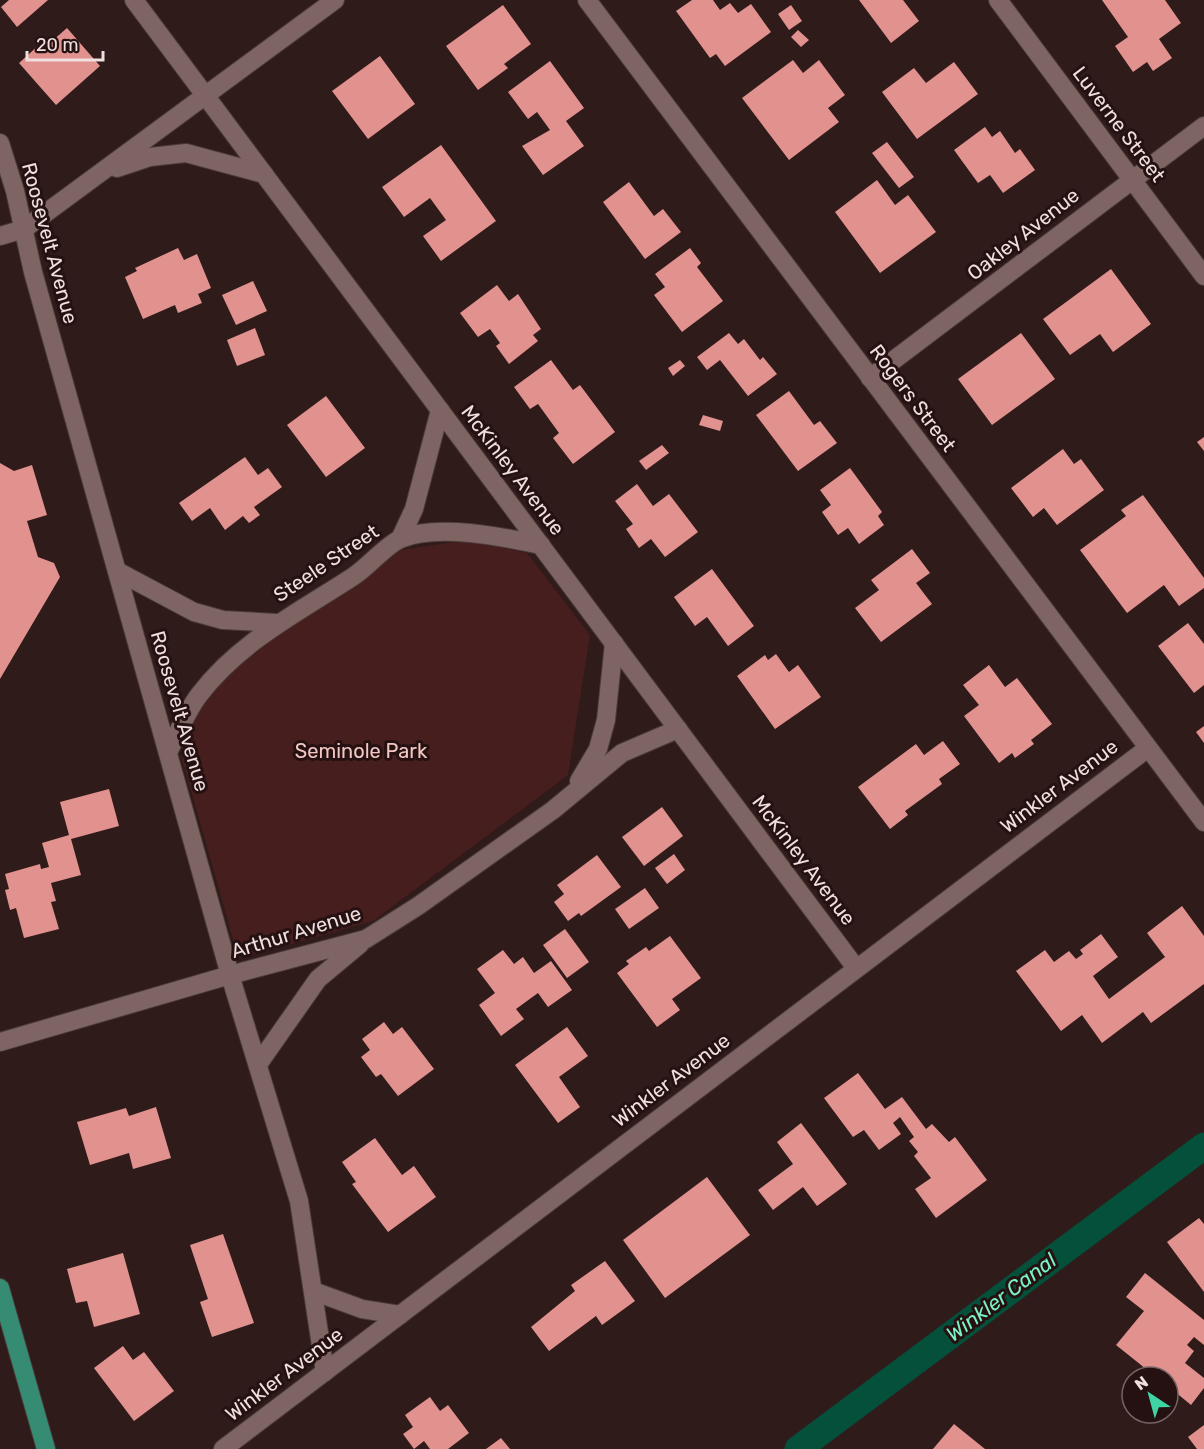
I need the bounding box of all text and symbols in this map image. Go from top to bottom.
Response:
scale bar [27,24,104,62]
text: 20 m [36,34,78,56]
street label: Luverne Street [1068,61,1170,187]
street label: Roosevelt Avenue [17,160,83,326]
street label: Oakley Avenue [962,183,1084,285]
street label: Rogers Street [865,340,961,457]
street label: McKinley Avenue [456,400,570,540]
street label: Steele Street [269,519,383,607]
street label: Roosevelt Avenue [146,628,214,794]
street label: Winkler Avenue [995,734,1123,838]
park label: Seminole Park [295,739,428,763]
street label: McKinley Avenue [747,790,861,930]
street label: Arthur Avenue [228,901,364,963]
street label: Winkler Avenue [607,1028,735,1132]
water label: Winkler Canal [941,1247,1062,1347]
street label: Winkler Avenue [220,1322,348,1426]
north arrow [1120,1365,1180,1425]
text: N [1131,1372,1152,1394]

